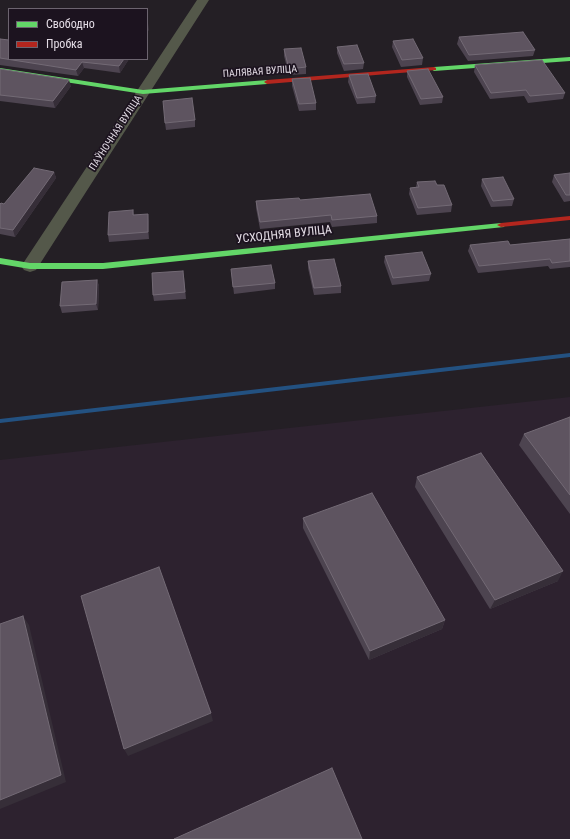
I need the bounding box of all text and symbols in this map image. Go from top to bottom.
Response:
legend [8,8,148,60]
text: Свободно [46,17,95,31]
text: Пробка [46,37,83,51]
street label: ПАЛЯВАЯ ВУЛІЦА [222,63,298,81]
street label: ПАЎНОЧНАЯ ВУЛІЦА [87,93,145,173]
street label: УСХОДНЯЯ ВУЛІЦА [235,223,333,247]

